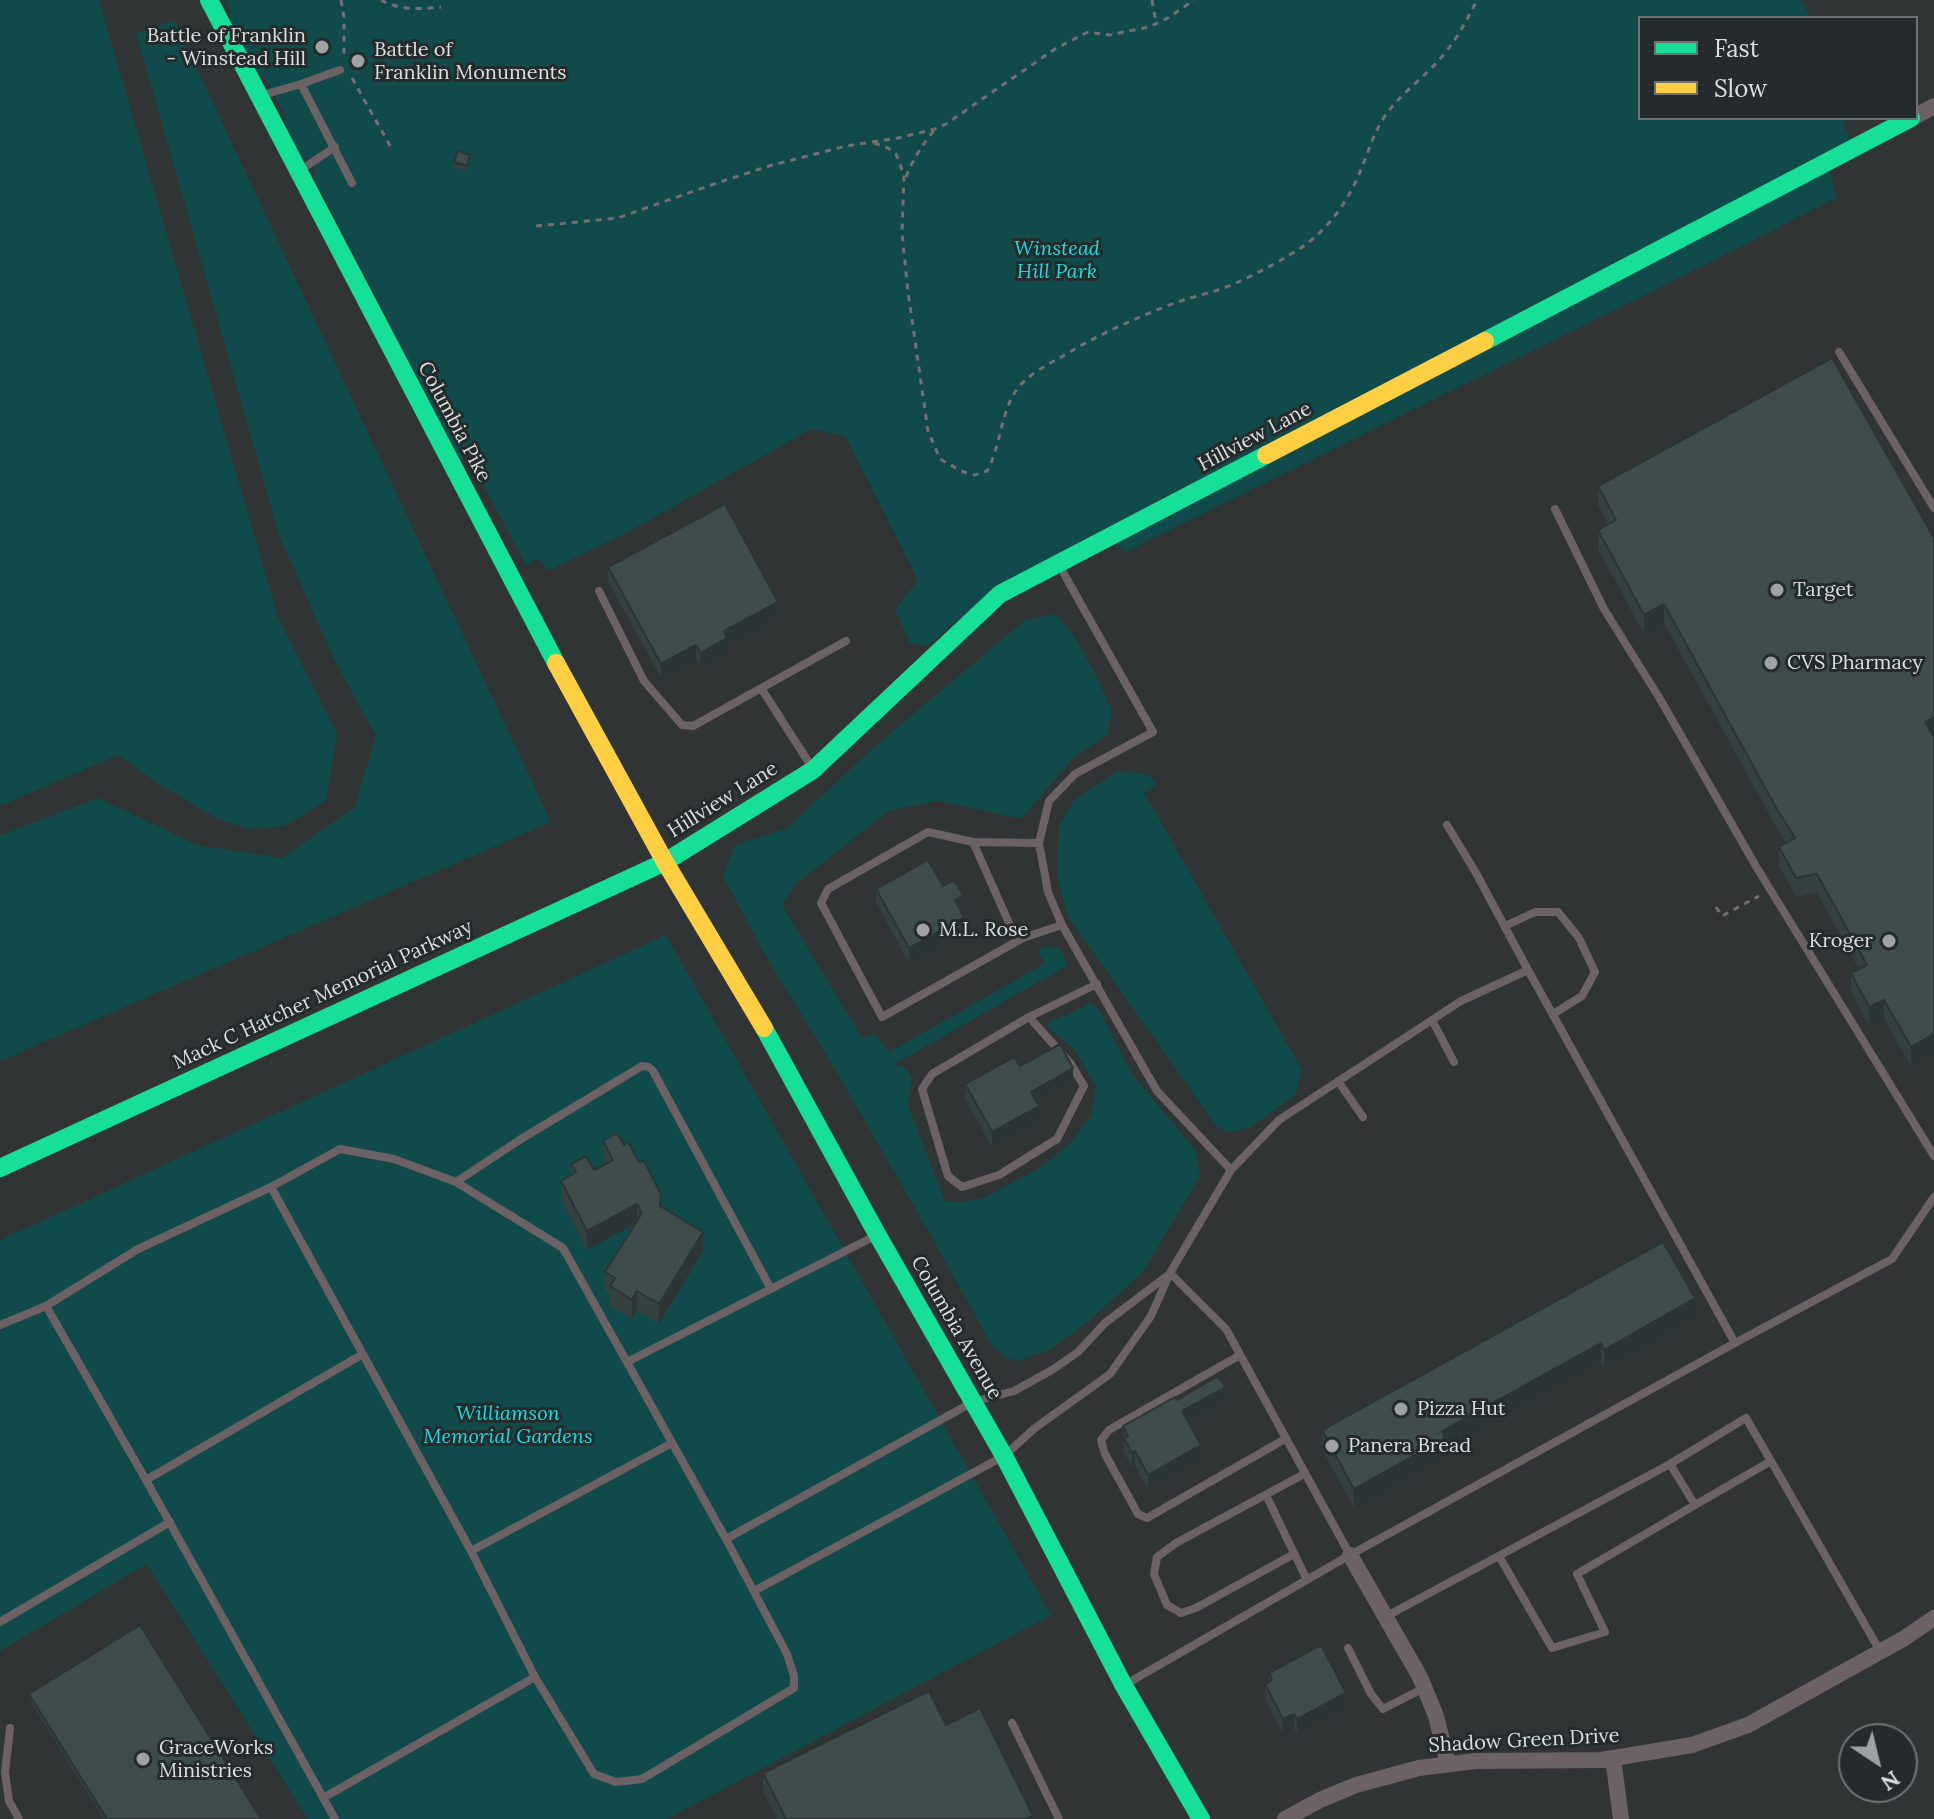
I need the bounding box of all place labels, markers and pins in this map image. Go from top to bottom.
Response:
place label: Battle of Franklin - Winstead Hill [147,24,306,71]
marker: Battle of Franklin - Winstead Hill [313,38,331,56]
place label: Battle of Franklin Monuments [374,38,567,85]
marker: Battle of Franklin Monuments [349,52,367,70]
place label: Target [1793,578,1854,602]
marker: Target [1768,581,1786,599]
place label: CVS Pharmacy [1787,651,1923,675]
marker: CVS Pharmacy [1762,654,1780,672]
place label: M.L. Rose [939,918,1028,942]
marker: M.L. Rose [914,921,932,939]
place label: Kroger [1809,929,1873,953]
marker: Kroger [1880,932,1898,950]
place label: Pizza Hut [1417,1397,1506,1421]
marker: Pizza Hut [1392,1400,1410,1418]
place label: Panera Bread [1348,1434,1471,1458]
marker: Panera Bread [1323,1437,1341,1455]
place label: GraceWorks Ministries [159,1736,273,1783]
marker: GraceWorks Ministries [134,1750,152,1768]

